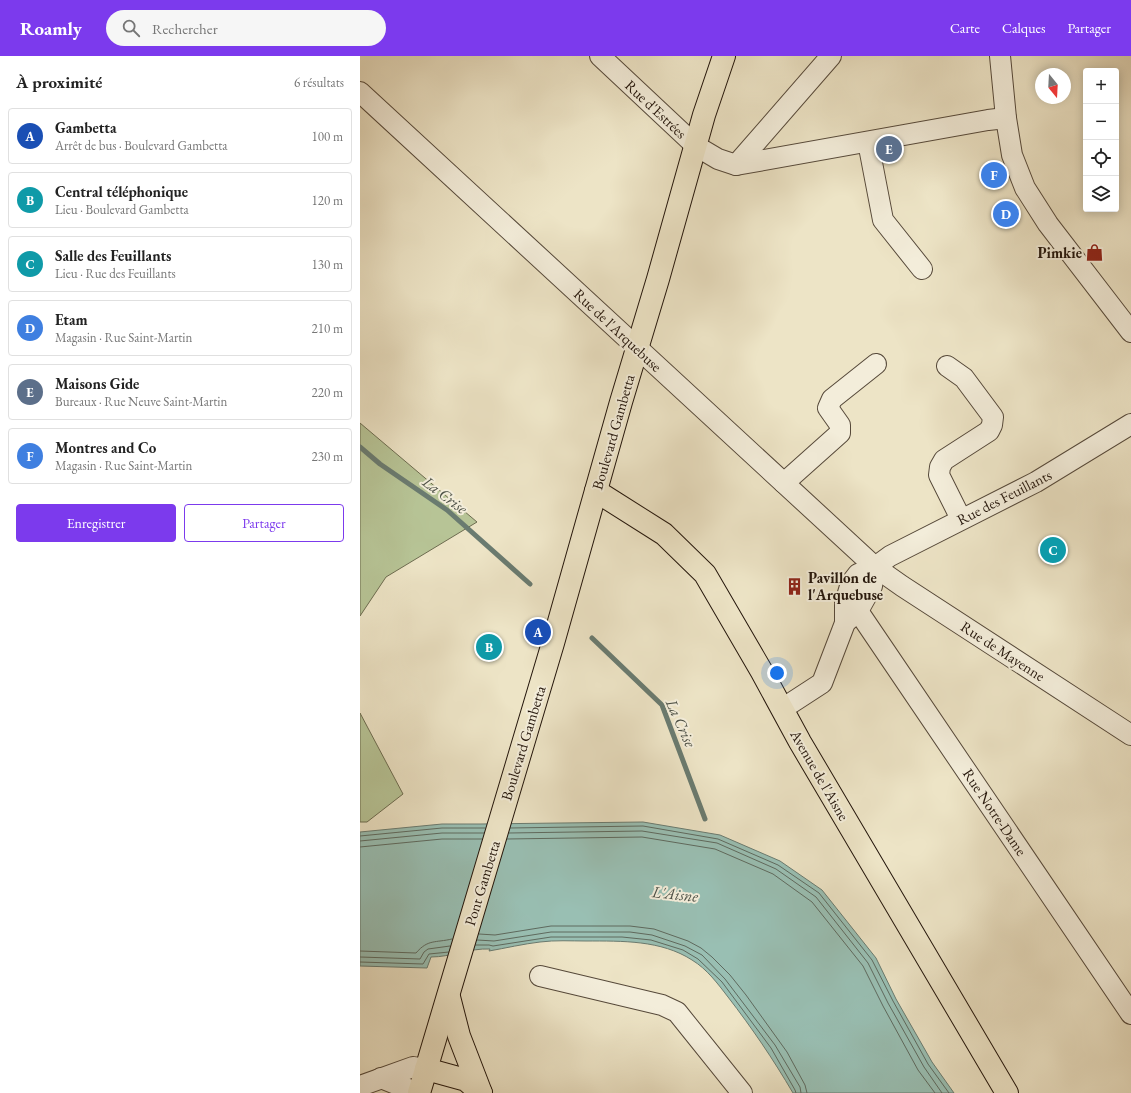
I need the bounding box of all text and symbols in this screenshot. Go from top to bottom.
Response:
search box [106,10,386,46]
text: Roamly [20,16,82,41]
icon: search [120,17,142,39]
text: Rechercher [152,19,218,38]
text: Carte [950,19,980,37]
text: Calques [1002,19,1046,37]
text: Partager [1068,19,1111,37]
north arrow [1035,68,1071,104]
map controls [1083,68,1119,212]
button: + [1083,68,1119,104]
text: À proximité [16,71,102,93]
text: 6 résultats [294,74,344,91]
street label: Rue d'Estrées [621,76,691,142]
button: − [1083,104,1119,140]
text: Gambetta [55,118,116,137]
text: A [25,128,35,145]
text: 100 m [312,128,343,145]
pin: E [876,134,902,164]
text: Arrêt de bus · Boulevard Gambetta [55,137,227,154]
button: locate [1083,140,1119,176]
pin: F [981,160,1007,190]
button: layers [1083,176,1119,212]
text: Central téléphonique [55,182,188,201]
text: B [26,192,34,209]
text: 120 m [312,192,343,209]
pin: D [993,199,1019,229]
text: Lieu · Boulevard Gambetta [55,201,189,218]
shop icon: Pimkie [1085,242,1105,262]
place label: Pimkie [1037,243,1082,262]
text: Salle des Feuillants [55,246,171,265]
text: C [25,256,35,273]
text: 130 m [312,256,343,273]
text: Lieu · Rue des Feuillants [55,265,176,282]
street label: Rue de l'Arquebuse [570,284,666,376]
text: Etam [55,310,88,329]
text: D [25,320,35,337]
text: 210 m [312,320,343,337]
text: Magasin · Rue Saint-Martin [55,329,192,346]
street label: Boulevard Gambetta [587,372,639,492]
text: Maisons Gide [55,374,139,393]
text: E [26,384,34,401]
text: 220 m [312,384,343,401]
text: Bureaux · Rue Neuve Saint-Martin [55,393,227,410]
text: Montres and Co [55,438,156,457]
text: F [26,448,34,465]
text: 230 m [312,448,343,465]
text: Magasin · Rue Saint-Martin [55,457,192,474]
street label: Rue des Feuillants [953,465,1055,529]
water label: La Crise [417,471,472,519]
button: Enregistrer [16,504,176,542]
button: Partager [184,504,344,542]
pin: C [1040,535,1066,565]
place label: Pavillon de l'Arquebuse [808,568,883,604]
building icon: Pavillon de l'Arquebuse [785,576,805,596]
pin: A [525,617,551,647]
street label: Rue de Mayenne [957,617,1049,685]
pin: B [476,632,502,662]
your location [767,663,787,683]
street label: Boulevard Gambetta [497,683,549,803]
water label: La Crise [661,694,701,751]
street label: Avenue de l'Aisne [786,725,854,824]
street label: Rue Notre-Dame [959,765,1031,859]
street label: Pont Gambetta [460,838,504,928]
water label: L'Aisne [650,881,700,907]

